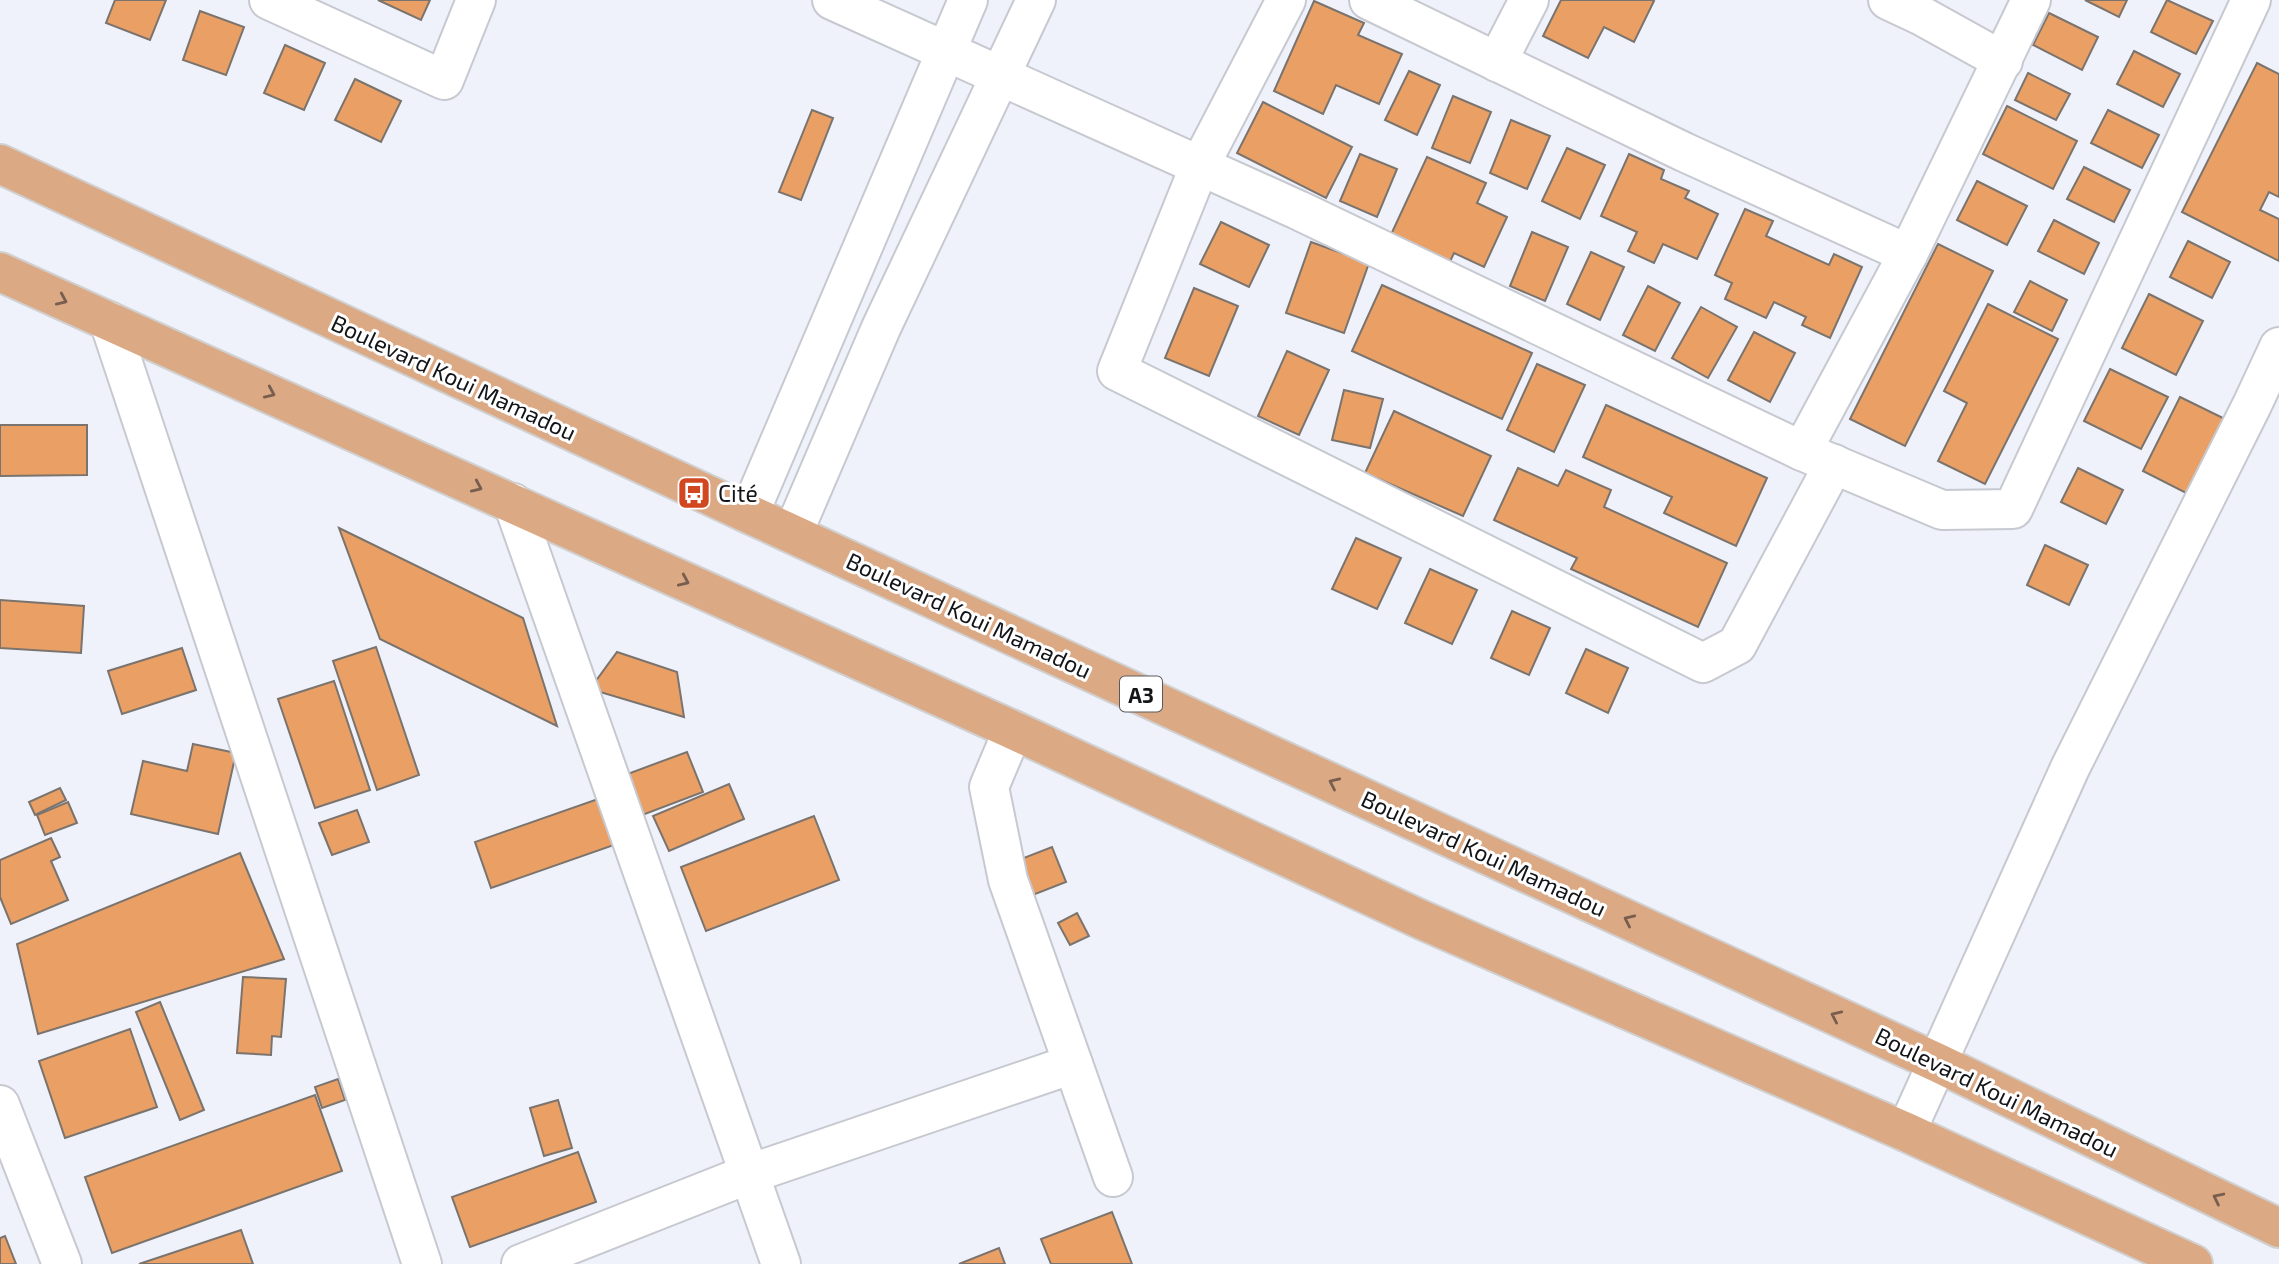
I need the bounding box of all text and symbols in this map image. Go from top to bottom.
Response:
one-way arrow [55,292,68,306]
street label: Boulevard Koui Mamadou [327,308,581,446]
one-way arrow [263,385,275,399]
bus stop icon: Cité [675,474,713,512]
one-way arrow [470,479,482,493]
place label: Cité [718,479,758,507]
street label: Boulevard Koui Mamadou [842,546,1096,684]
one-way arrow [677,573,690,587]
road number: A3 [1120,676,1162,712]
one-way arrow [1329,777,1341,791]
street label: Boulevard Koui Mamadou [1357,784,1611,922]
one-way arrow [1624,914,1636,928]
one-way arrow [1830,1010,1843,1024]
street label: Boulevard Koui Mamadou [1871,1021,2123,1163]
one-way arrow [2213,1193,2225,1207]

